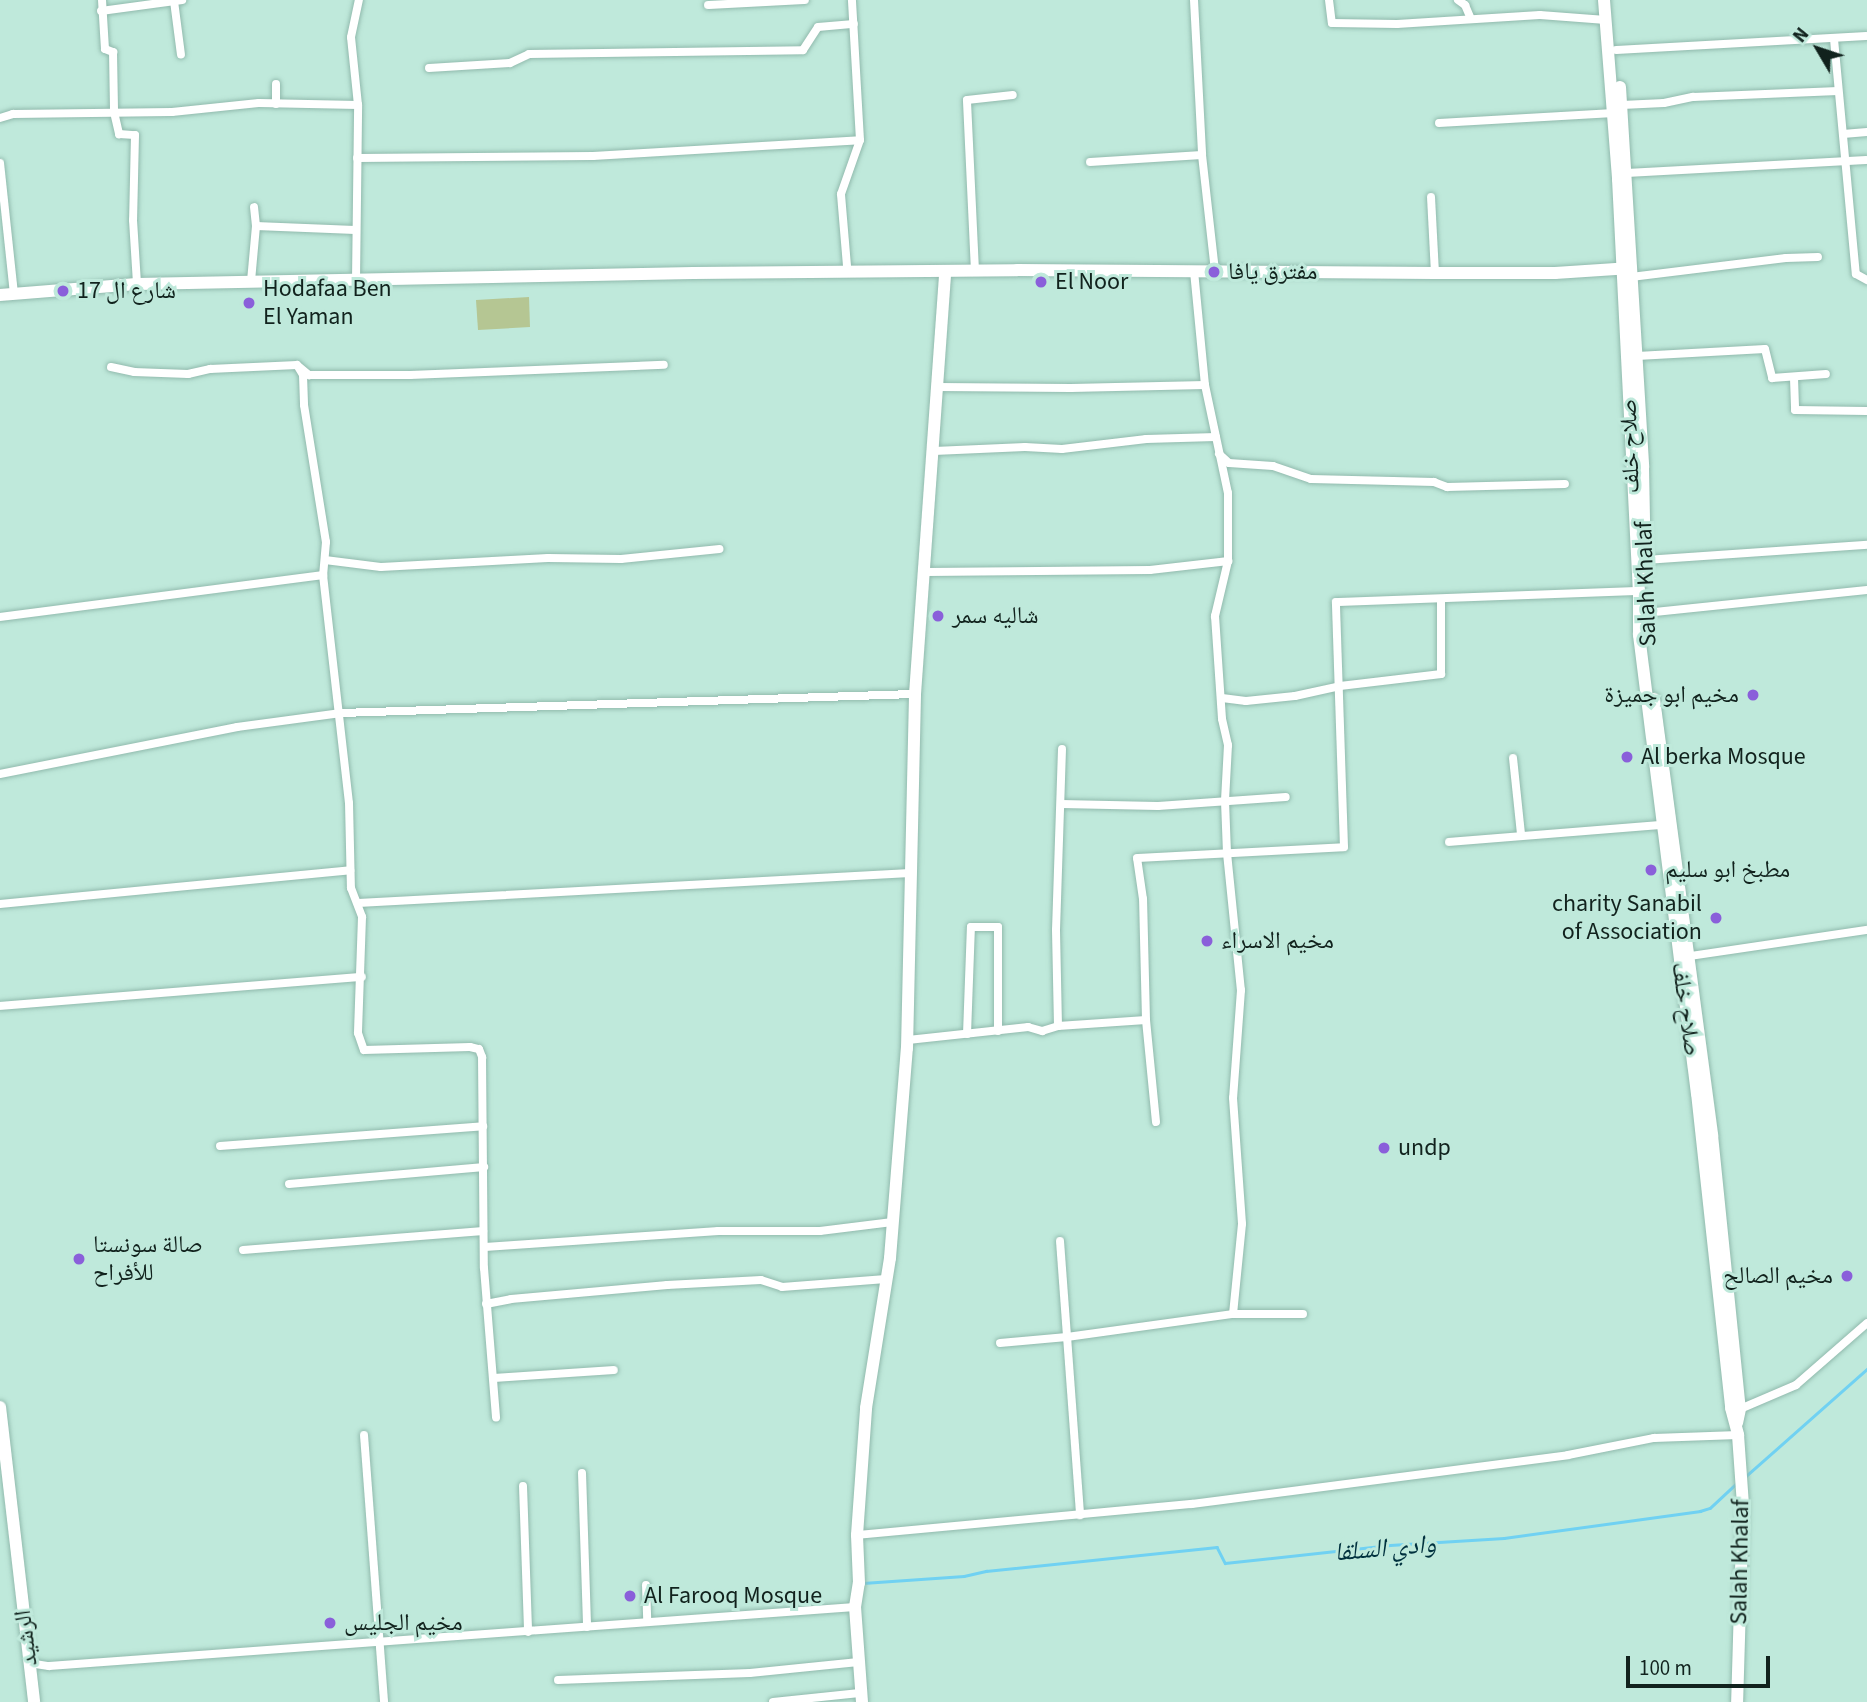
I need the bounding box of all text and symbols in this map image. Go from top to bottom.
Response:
north arrow [1783,14,1853,84]
text: N [1787,22,1816,49]
place label: مفترق يافا [1228,258,1317,286]
marker: مفترق يافا [1206,264,1222,280]
place label: El Noor [1055,268,1128,296]
marker: El Noor [1033,274,1049,290]
place label: Hodafaa Ben El Yaman [263,275,392,331]
place label: شارع ال 17 [77,277,176,305]
marker: شارع ال 17 [55,283,71,299]
marker: Hodafaa Ben El Yaman [241,295,257,311]
street label: صلاح خلف [1614,398,1646,494]
street label: Salah Khalaf [1629,521,1663,647]
place label: شاليه سمر [952,602,1039,630]
marker: شاليه سمر [930,608,946,624]
place label: مخيم ابو جميزة [1604,681,1739,709]
marker: مخيم ابو جميزة [1745,687,1761,703]
place label: Al berka Mosque [1641,743,1806,771]
marker: Al berka Mosque [1619,749,1635,765]
place label: مطبخ ابو سليم [1665,856,1790,884]
marker: مطبخ ابو سليم [1643,862,1659,878]
place label: charity Sanabil of Association [1552,890,1702,946]
marker: charity Sanabil of Association [1708,910,1724,926]
place label: مخيم الاسراء [1221,927,1334,955]
marker: مخيم الاسراء [1199,933,1215,949]
street label: صلاح خلف [1665,960,1707,1058]
place label: undp [1398,1134,1451,1162]
marker: undp [1376,1140,1392,1156]
place label: صالة سونستا للأفراح [93,1231,203,1287]
marker: صالة سونستا للأفراح [71,1251,87,1267]
place label: مخيم الصالح [1723,1262,1833,1290]
marker: مخيم الصالح [1839,1268,1855,1284]
street label: Salah Khalaf [1725,1499,1755,1625]
water label: وادي السلقا [1333,1528,1437,1568]
place label: Al Farooq Mosque [644,1582,822,1610]
marker: Al Farooq Mosque [622,1588,638,1604]
street label: الرشيد [8,1608,44,1668]
place label: مخيم الجليس [344,1609,463,1637]
marker: مخيم الجليس [322,1615,338,1631]
scale bar [1629,1642,1772,1686]
text: 100 m [1639,1653,1692,1683]

